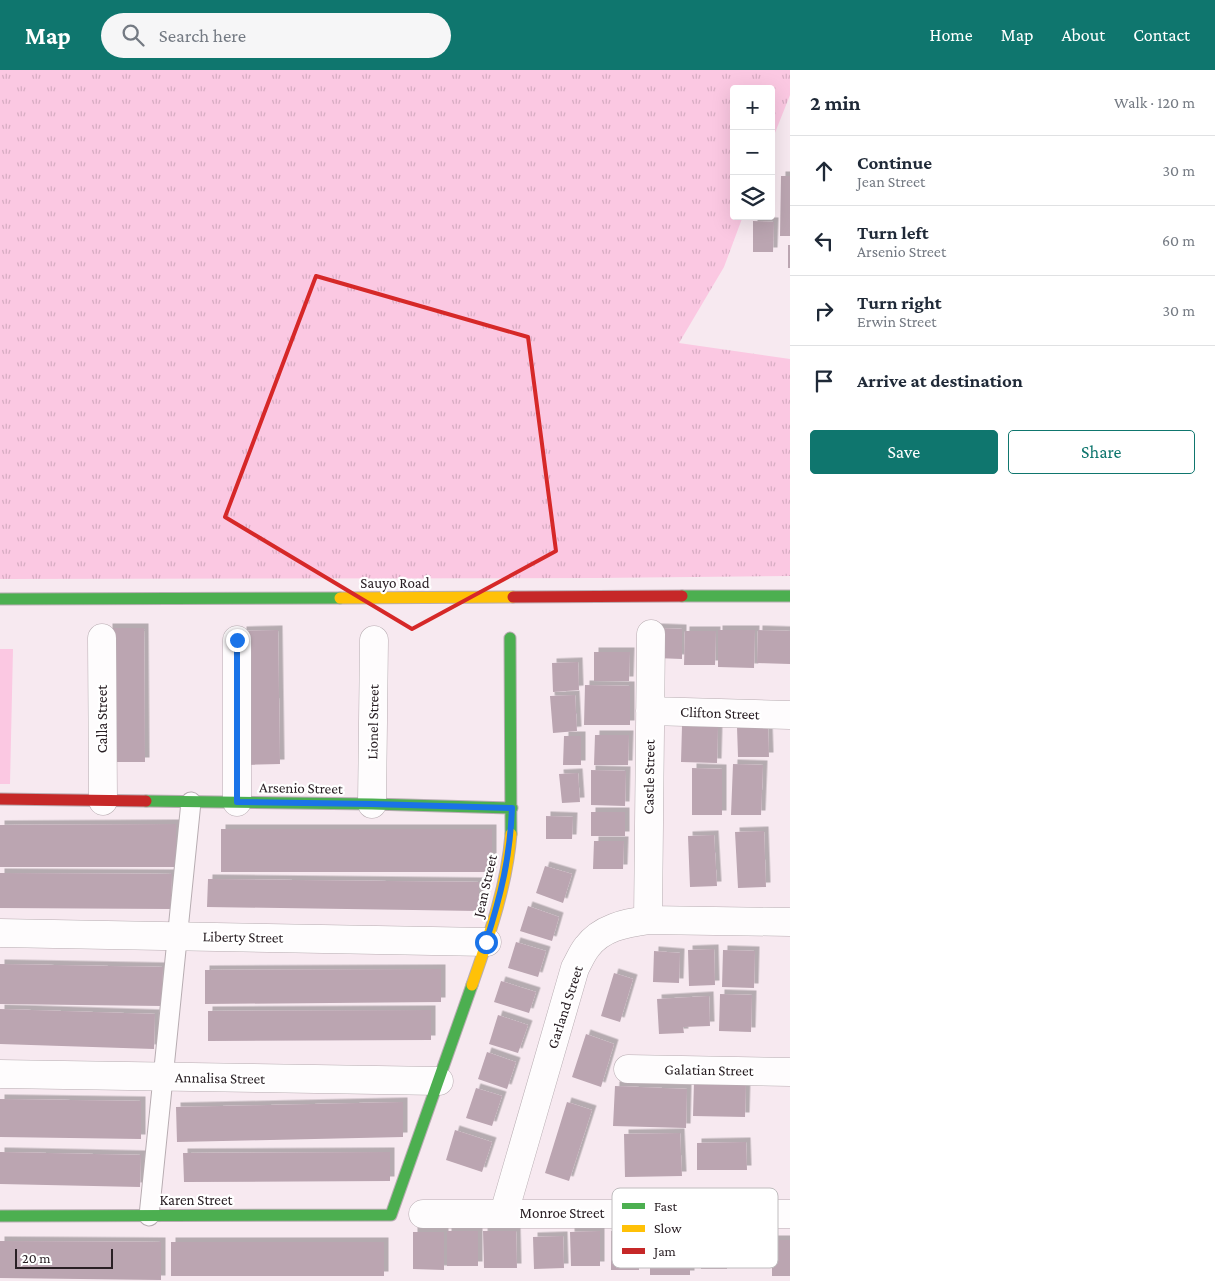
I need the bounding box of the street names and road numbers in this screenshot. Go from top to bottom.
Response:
street label: Sauyo Road [360,575,430,592]
street label: Lionel Street [364,683,382,760]
street label: Calla Street [94,684,110,753]
street label: Clifton Street [680,704,761,722]
street label: Castle Street [640,738,658,815]
street label: Arsenio Street [259,779,344,797]
street label: Jean Street [470,852,501,921]
street label: Liberty Street [202,928,285,947]
street label: Garland Street [544,962,586,1051]
street label: Galatian Street [664,1061,755,1079]
street label: Annalisa Street [175,1069,266,1087]
street label: Karen Street [159,1192,234,1208]
street label: Monroe Street [520,1205,606,1221]

